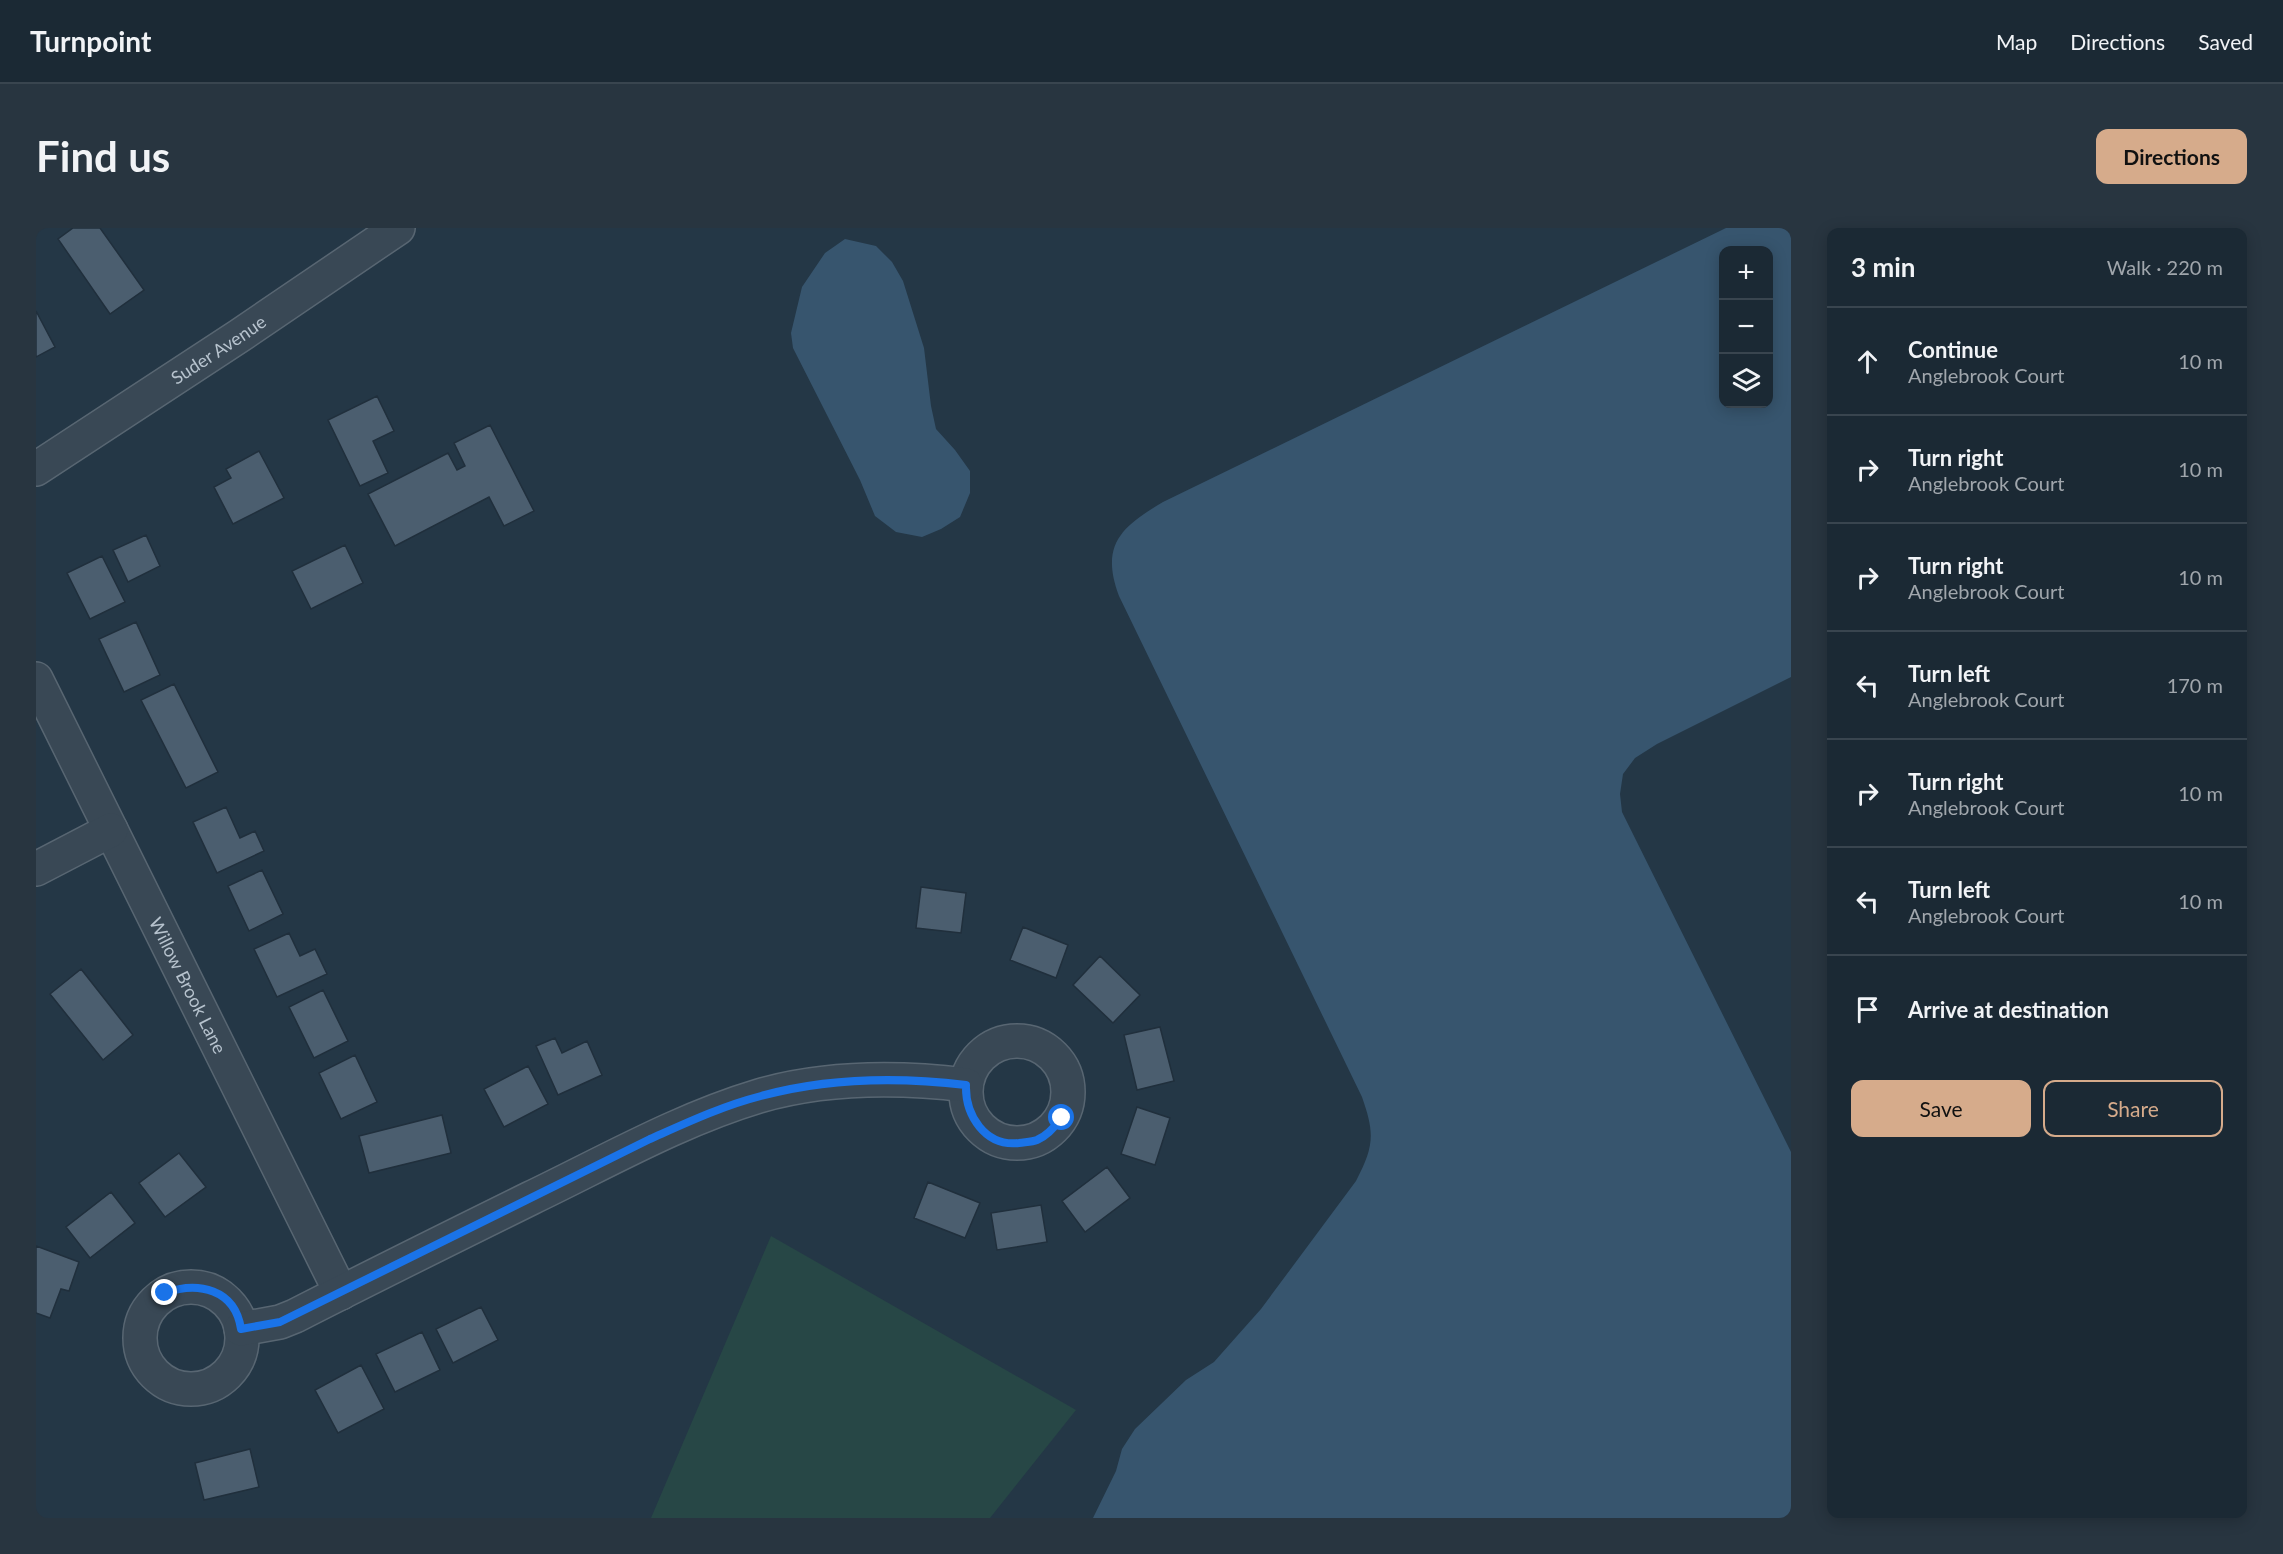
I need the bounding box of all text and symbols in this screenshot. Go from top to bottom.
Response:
text: Turnpoint [30,24,151,58]
text: Map [1996,29,2037,54]
text: Directions [2070,29,2165,54]
text: Saved [2198,29,2253,54]
button: Directions [2096,129,2247,184]
text: Find us [36,131,170,181]
map controls [1719,246,1773,408]
button: + [1719,246,1773,300]
text: 3 min [1851,251,1915,283]
text: Walk · 220 m [2107,255,2223,279]
button: − [1719,300,1773,354]
street label: Suder Avenue [167,310,270,389]
text: Continue [1908,336,1998,363]
icon: ahead [1851,345,1884,378]
text: 10 m [2178,349,2223,373]
button: layers [1719,354,1773,408]
text: Anglebrook Court [1908,363,2064,387]
text: Turn right [1908,444,2003,471]
icon: right [1851,453,1884,486]
text: 10 m [2178,457,2223,481]
text: Anglebrook Court [1908,471,2064,495]
text: Turn right [1908,552,2003,579]
icon: right [1851,561,1884,594]
text: 10 m [2178,565,2223,589]
text: Anglebrook Court [1908,579,2064,603]
text: Turn left [1908,660,1990,687]
icon: left [1851,669,1884,702]
text: 170 m [2167,673,2223,697]
text: Anglebrook Court [1908,687,2064,711]
text: Turn right [1908,768,2003,795]
icon: right [1851,777,1884,810]
text: 10 m [2178,781,2223,805]
text: Anglebrook Court [1908,795,2064,819]
text: Turn left [1908,876,1990,903]
icon: left [1851,885,1884,918]
text: 10 m [2178,889,2223,913]
text: Anglebrook Court [1908,903,2064,927]
street label: Willow Brook Lane [145,913,231,1057]
icon: arrive [1851,993,1884,1026]
text: Arrive at destination [1908,996,2109,1023]
button: Save [1851,1080,2031,1137]
button: Share [2043,1080,2223,1137]
route start [1048,1104,1074,1130]
route end [151,1279,177,1305]

